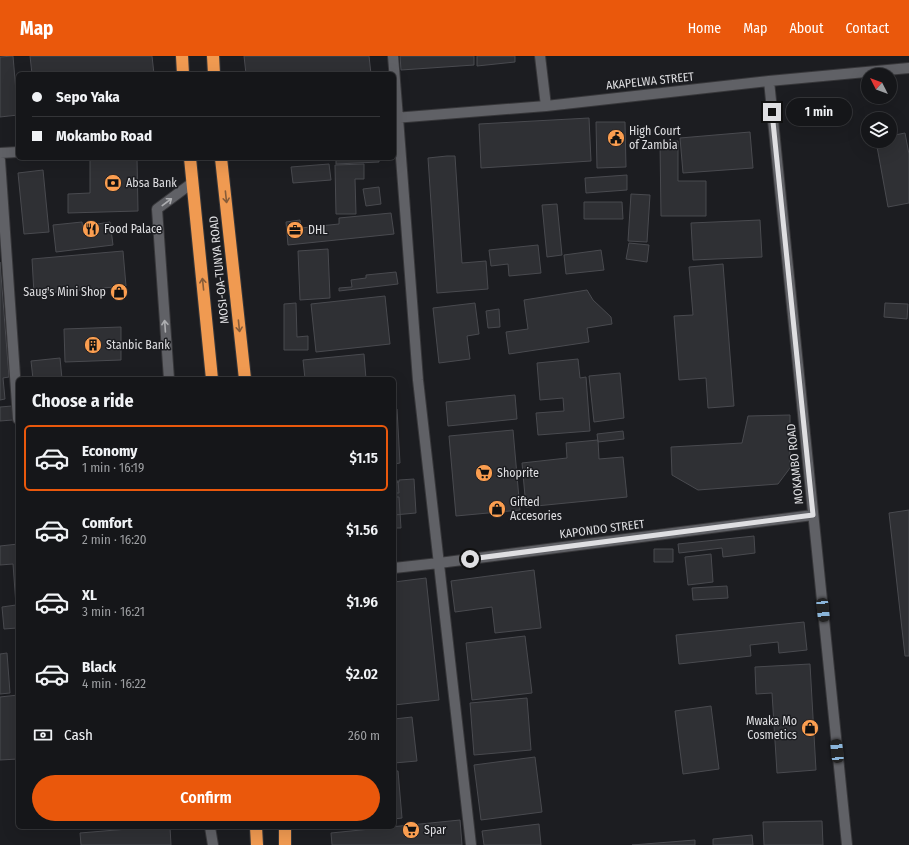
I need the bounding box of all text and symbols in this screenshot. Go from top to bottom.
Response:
text: Map [20,17,53,40]
text: Home [688,20,721,37]
text: Map [743,20,767,37]
text: About [789,20,824,37]
text: Contact [846,20,889,37]
north arrow [861,68,897,104]
map controls [861,68,897,148]
street label: AKAPELWA STREET [605,69,695,93]
text: Sepo Yaka [56,88,120,106]
callout: 1 min [786,98,852,126]
route end [763,103,781,121]
text: 1 min [805,104,833,119]
button: layers [861,112,897,148]
place label: High Court of Zambia [629,124,681,152]
text: Mokambo Road [56,127,152,145]
public building icon: High Court of Zambia [606,128,626,148]
bank icon: Absa Bank [103,173,123,193]
place label: Absa Bank [126,176,177,190]
one-way arrow [222,190,229,203]
one-way arrow [161,197,172,206]
street label: MOSI-OA-TUNYA ROAD [206,215,232,325]
restaurant icon: Food Palace [81,219,101,239]
office icon: DHL [285,220,305,240]
place label: Food Palace [104,222,162,236]
place label: DHL [308,223,328,237]
one-way arrow [199,278,206,291]
shop icon: Saug's Mini Shop [109,282,129,302]
place label: Saug's Mini Shop [23,285,106,299]
one-way arrow [235,319,243,332]
one-way arrow [161,320,168,333]
building icon: Stanbic Bank [83,335,103,355]
place label: Stanbic Bank [106,338,170,352]
text: Choose a ride [32,390,134,412]
street label: MOKAMBO ROAD [784,423,806,505]
icon: car [34,440,70,476]
text: Economy [82,442,137,460]
text: $1.15 [349,449,378,467]
text: 1 min · 16:19 [82,460,144,475]
supermarket icon: Shoprite [474,463,494,483]
place label: Shoprite [497,466,539,480]
place label: Gifted Accesories [510,495,562,523]
shop icon: Gifted Accesories [487,499,507,519]
icon: car [34,512,70,548]
text: Comfort [82,514,133,532]
street label: KAPONDO STREET [559,517,646,541]
text: $1.56 [346,521,378,539]
text: 2 min · 16:20 [82,532,147,547]
route start [461,550,479,568]
icon: car [34,584,70,620]
text: XL [82,586,97,604]
text: $1.96 [346,593,378,611]
car [816,597,830,623]
text: 3 min · 16:21 [82,604,145,619]
icon: car [34,656,70,692]
text: Black [82,658,116,676]
text: $2.02 [346,665,378,683]
text: 4 min · 16:22 [82,676,146,691]
place label: Mwaka Mo Cosmetics [746,714,797,742]
shop icon: Mwaka Mo Cosmetics [800,718,820,738]
icon: cash [32,724,54,746]
text: Cash [64,726,93,744]
text: 260 m [348,728,380,743]
car [830,738,844,764]
button: Confirm [32,775,380,821]
supermarket icon: Spar [401,820,421,840]
place label: Spar [424,823,447,837]

